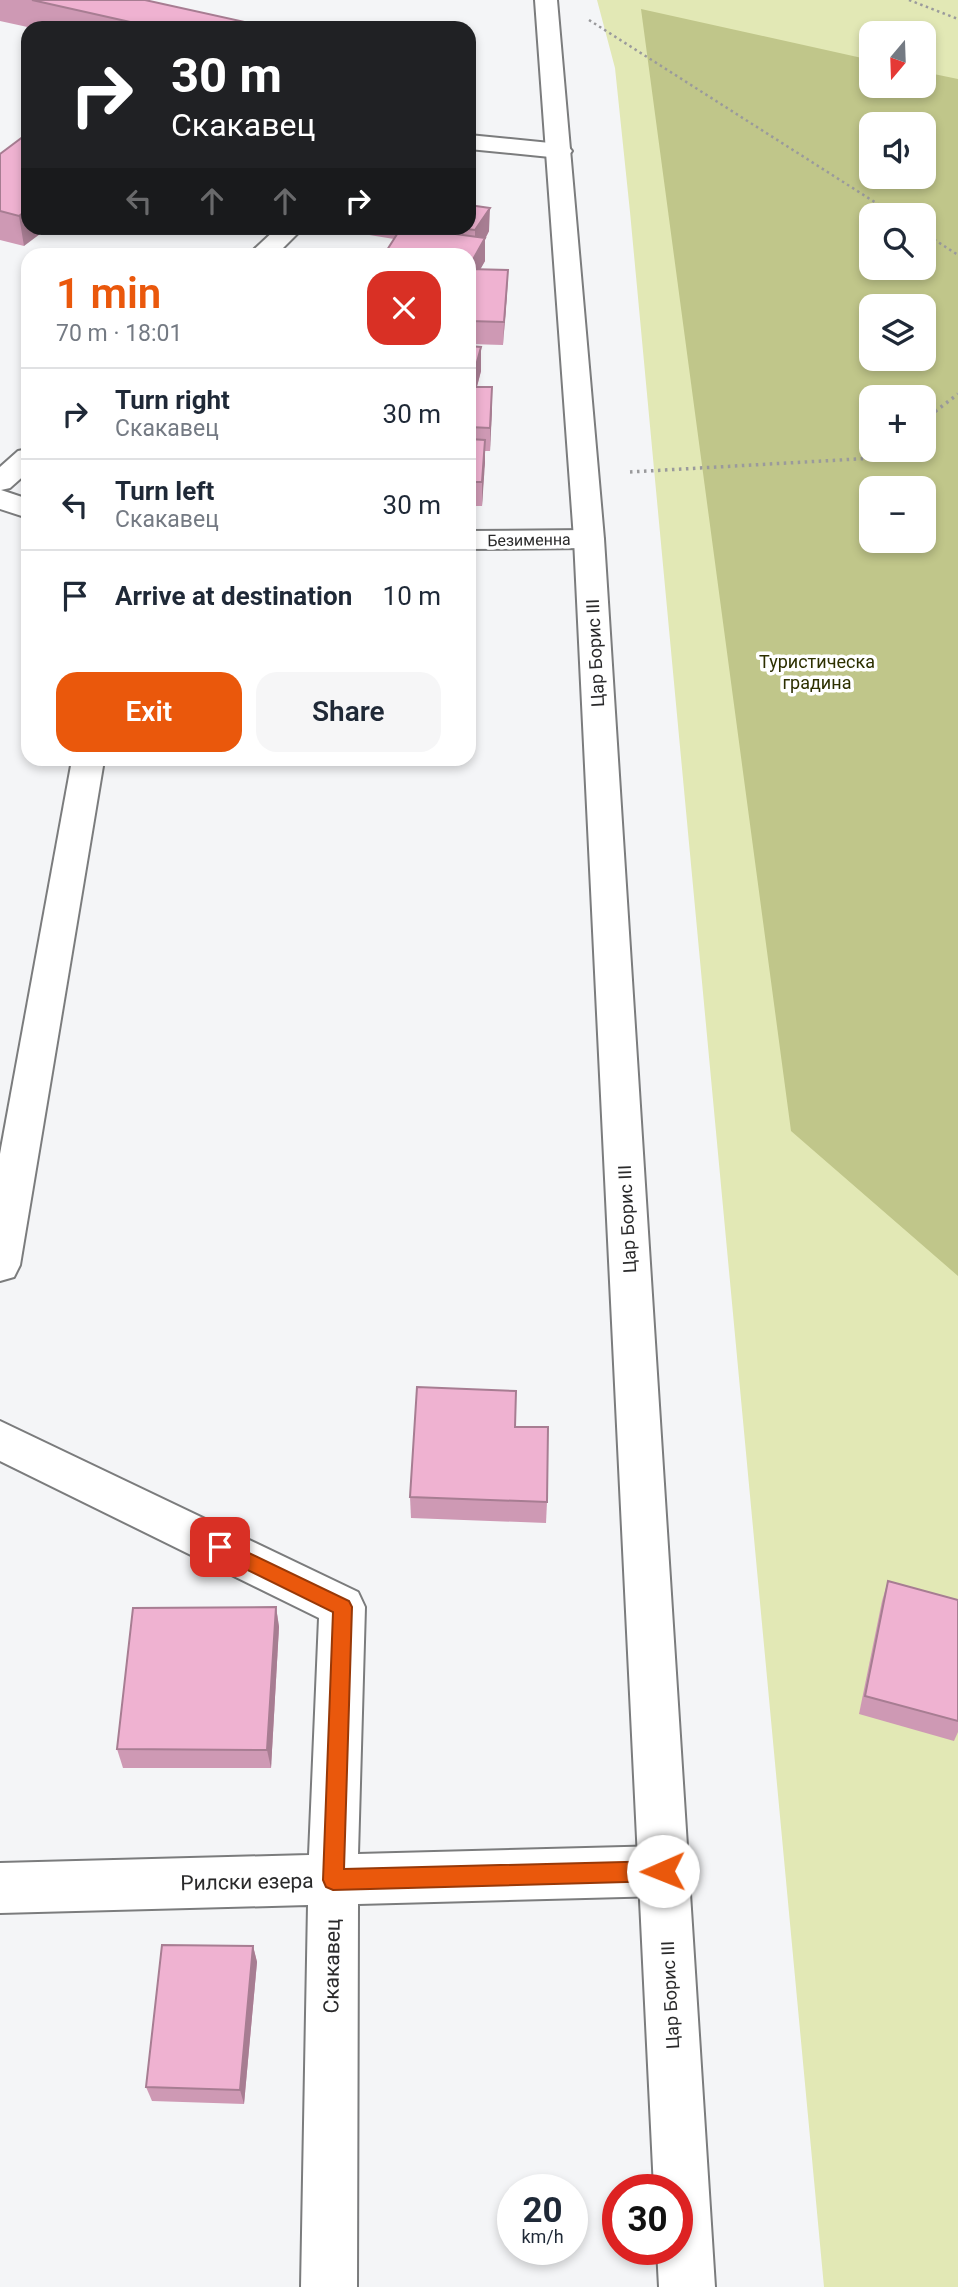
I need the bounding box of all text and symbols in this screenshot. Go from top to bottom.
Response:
north arrow [859,21,936,98]
map controls [859,21,936,553]
text: 30 m [171,47,282,104]
icon: right [56,49,147,140]
text: Скакавец [171,106,315,144]
button: sound [859,112,936,189]
icon: left [120,182,158,220]
icon: ahead [193,182,231,220]
icon: ahead [266,182,304,220]
icon: right [339,182,377,220]
button: search [859,203,936,280]
text: 1 min [56,269,161,318]
button: close [367,271,441,345]
button: layers [859,294,936,371]
text: 70 m · 18:01 [56,320,182,347]
text: Turn right [115,385,230,415]
button: + [859,385,936,462]
icon: right [56,395,94,433]
text: 30 m [383,399,441,429]
text: Скакавец [115,415,219,442]
text: Turn left [115,476,214,506]
button: − [859,476,936,553]
icon: left [56,486,94,524]
text: 30 m [383,490,441,520]
text: Скакавец [115,506,219,533]
street label: Безименна [487,530,571,550]
icon: arrive [56,577,94,615]
text: Arrive at destination [115,581,352,611]
text: 10 m [383,581,441,611]
street label: Цар Борис III [582,598,608,708]
park label: Туристическа градина [759,651,875,693]
button: Exit [56,672,242,752]
button: Share [256,672,441,752]
street label: Цар Борис III [614,1164,640,1274]
pin [190,1517,250,1577]
icon: arrive [201,1528,239,1566]
position arrow [626,1834,700,1908]
street label: Рилски езера [180,1869,314,1895]
street label: Скакавец [319,1918,345,2014]
street label: Цар Борис III [657,1940,683,2050]
speed limit sign: 30 [602,2174,693,2265]
text: 20 [522,2190,563,2231]
text: km/h [521,2226,564,2247]

